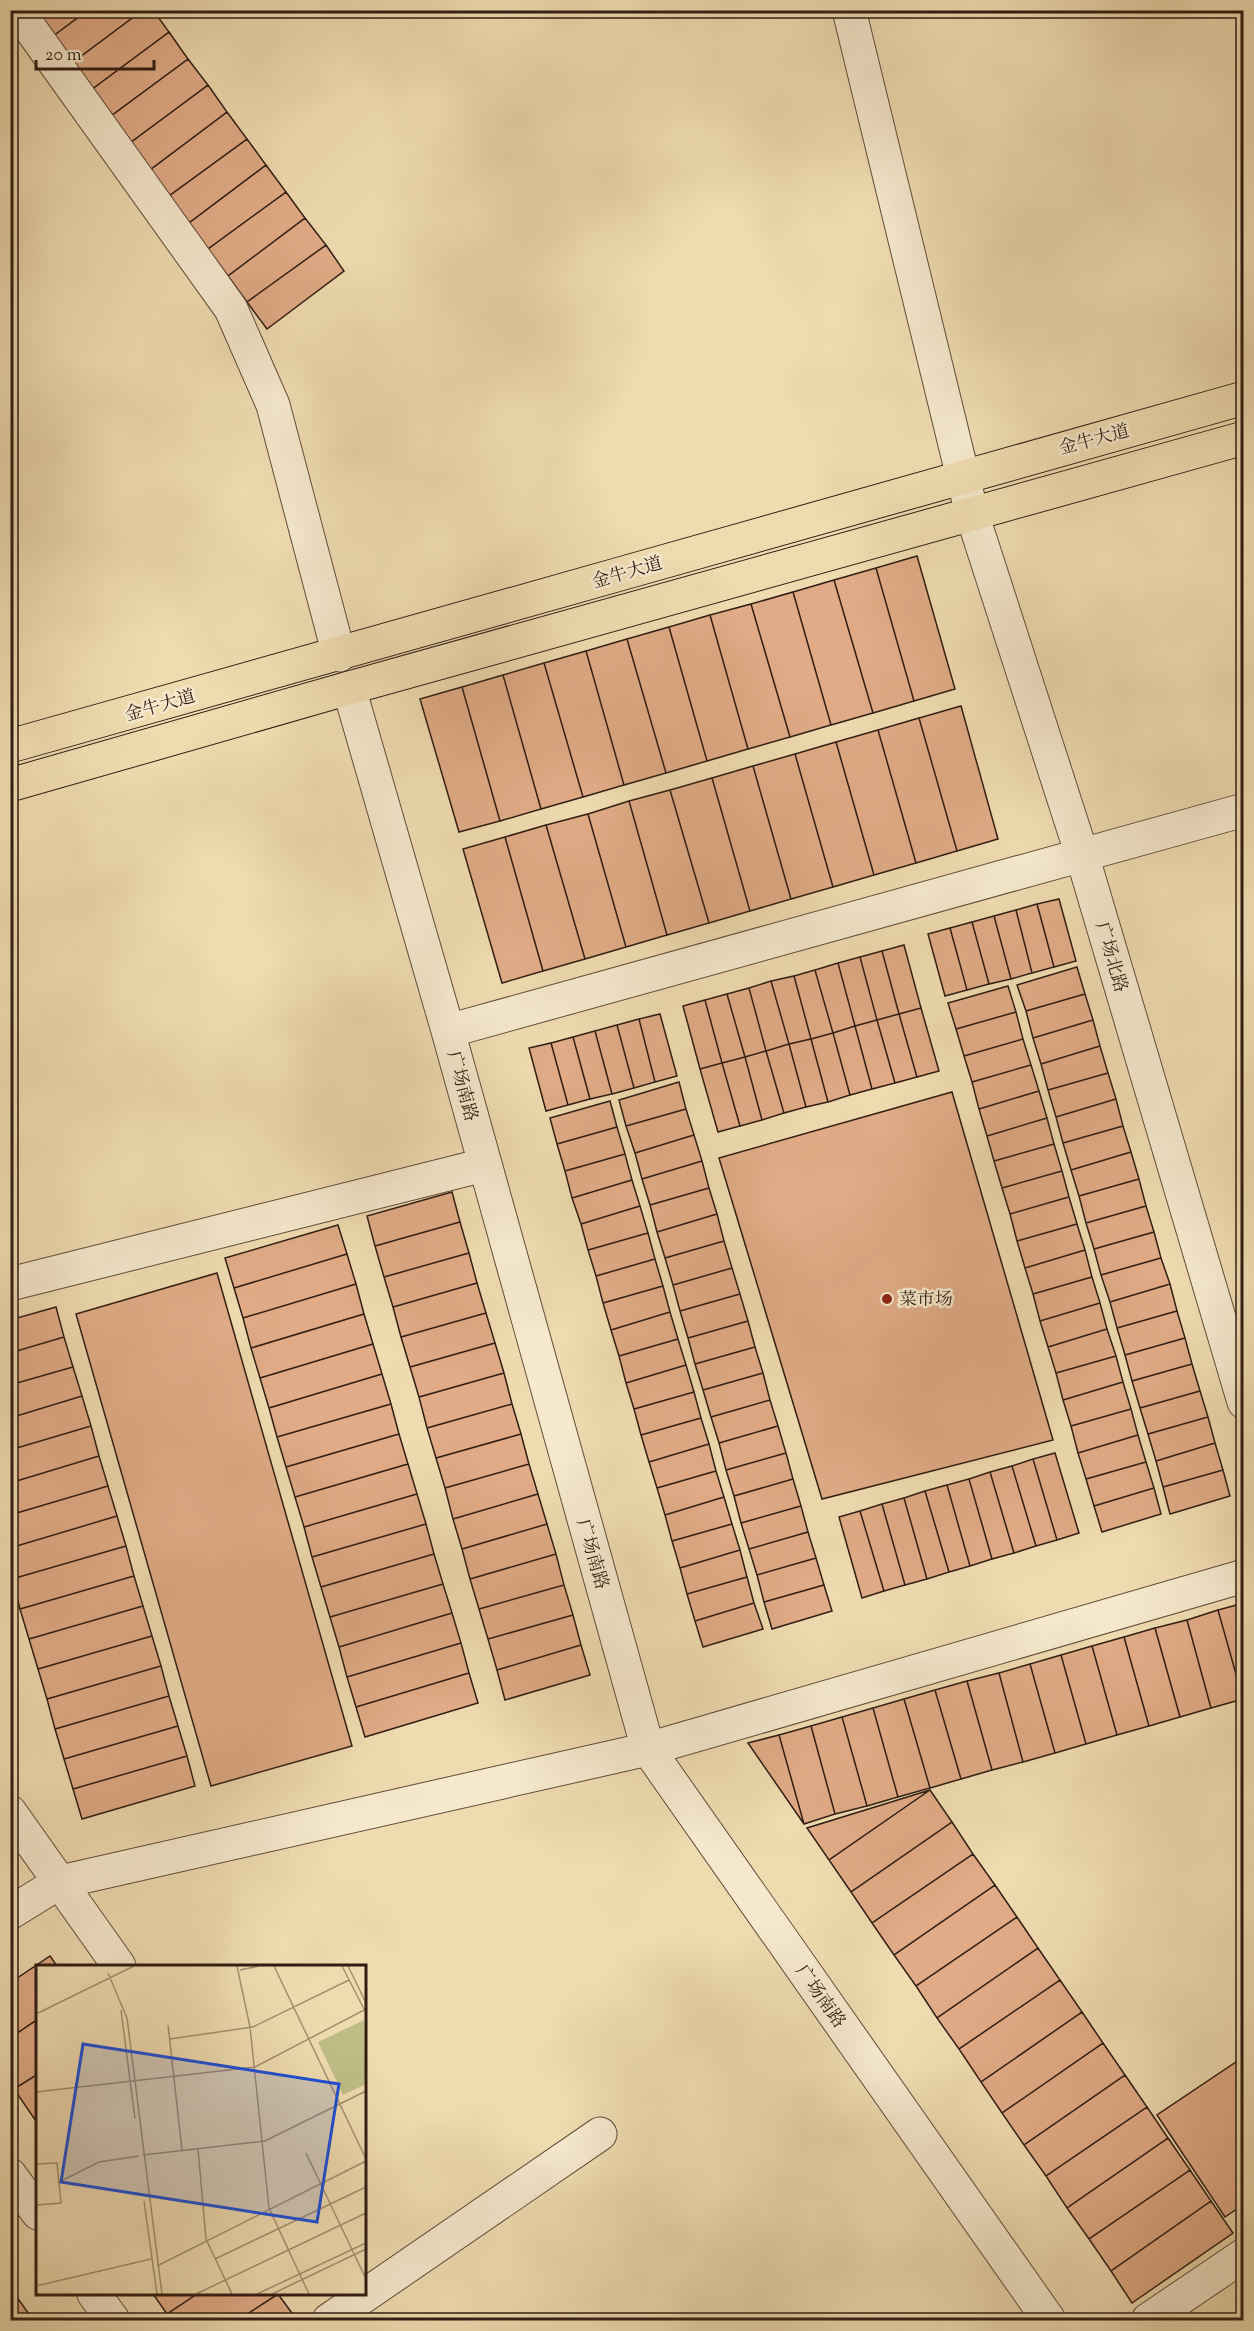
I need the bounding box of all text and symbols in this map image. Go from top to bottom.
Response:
scale bar [36,33,154,71]
text: 20 m [45,43,82,69]
street label: 金牛大道 [1056,419,1133,463]
street label: 金牛大道 [589,552,666,596]
street label: 金牛大道 [122,685,199,729]
street label: 广场北路 [1088,919,1132,996]
street label: 广场南路 [439,1048,483,1125]
place label: 菜市场 [899,1288,953,1314]
marker: 菜市场 [880,1292,894,1306]
street label: 广场南路 [569,1516,613,1593]
street label: 广场南路 [788,1960,851,2034]
inset map [36,1965,366,2295]

